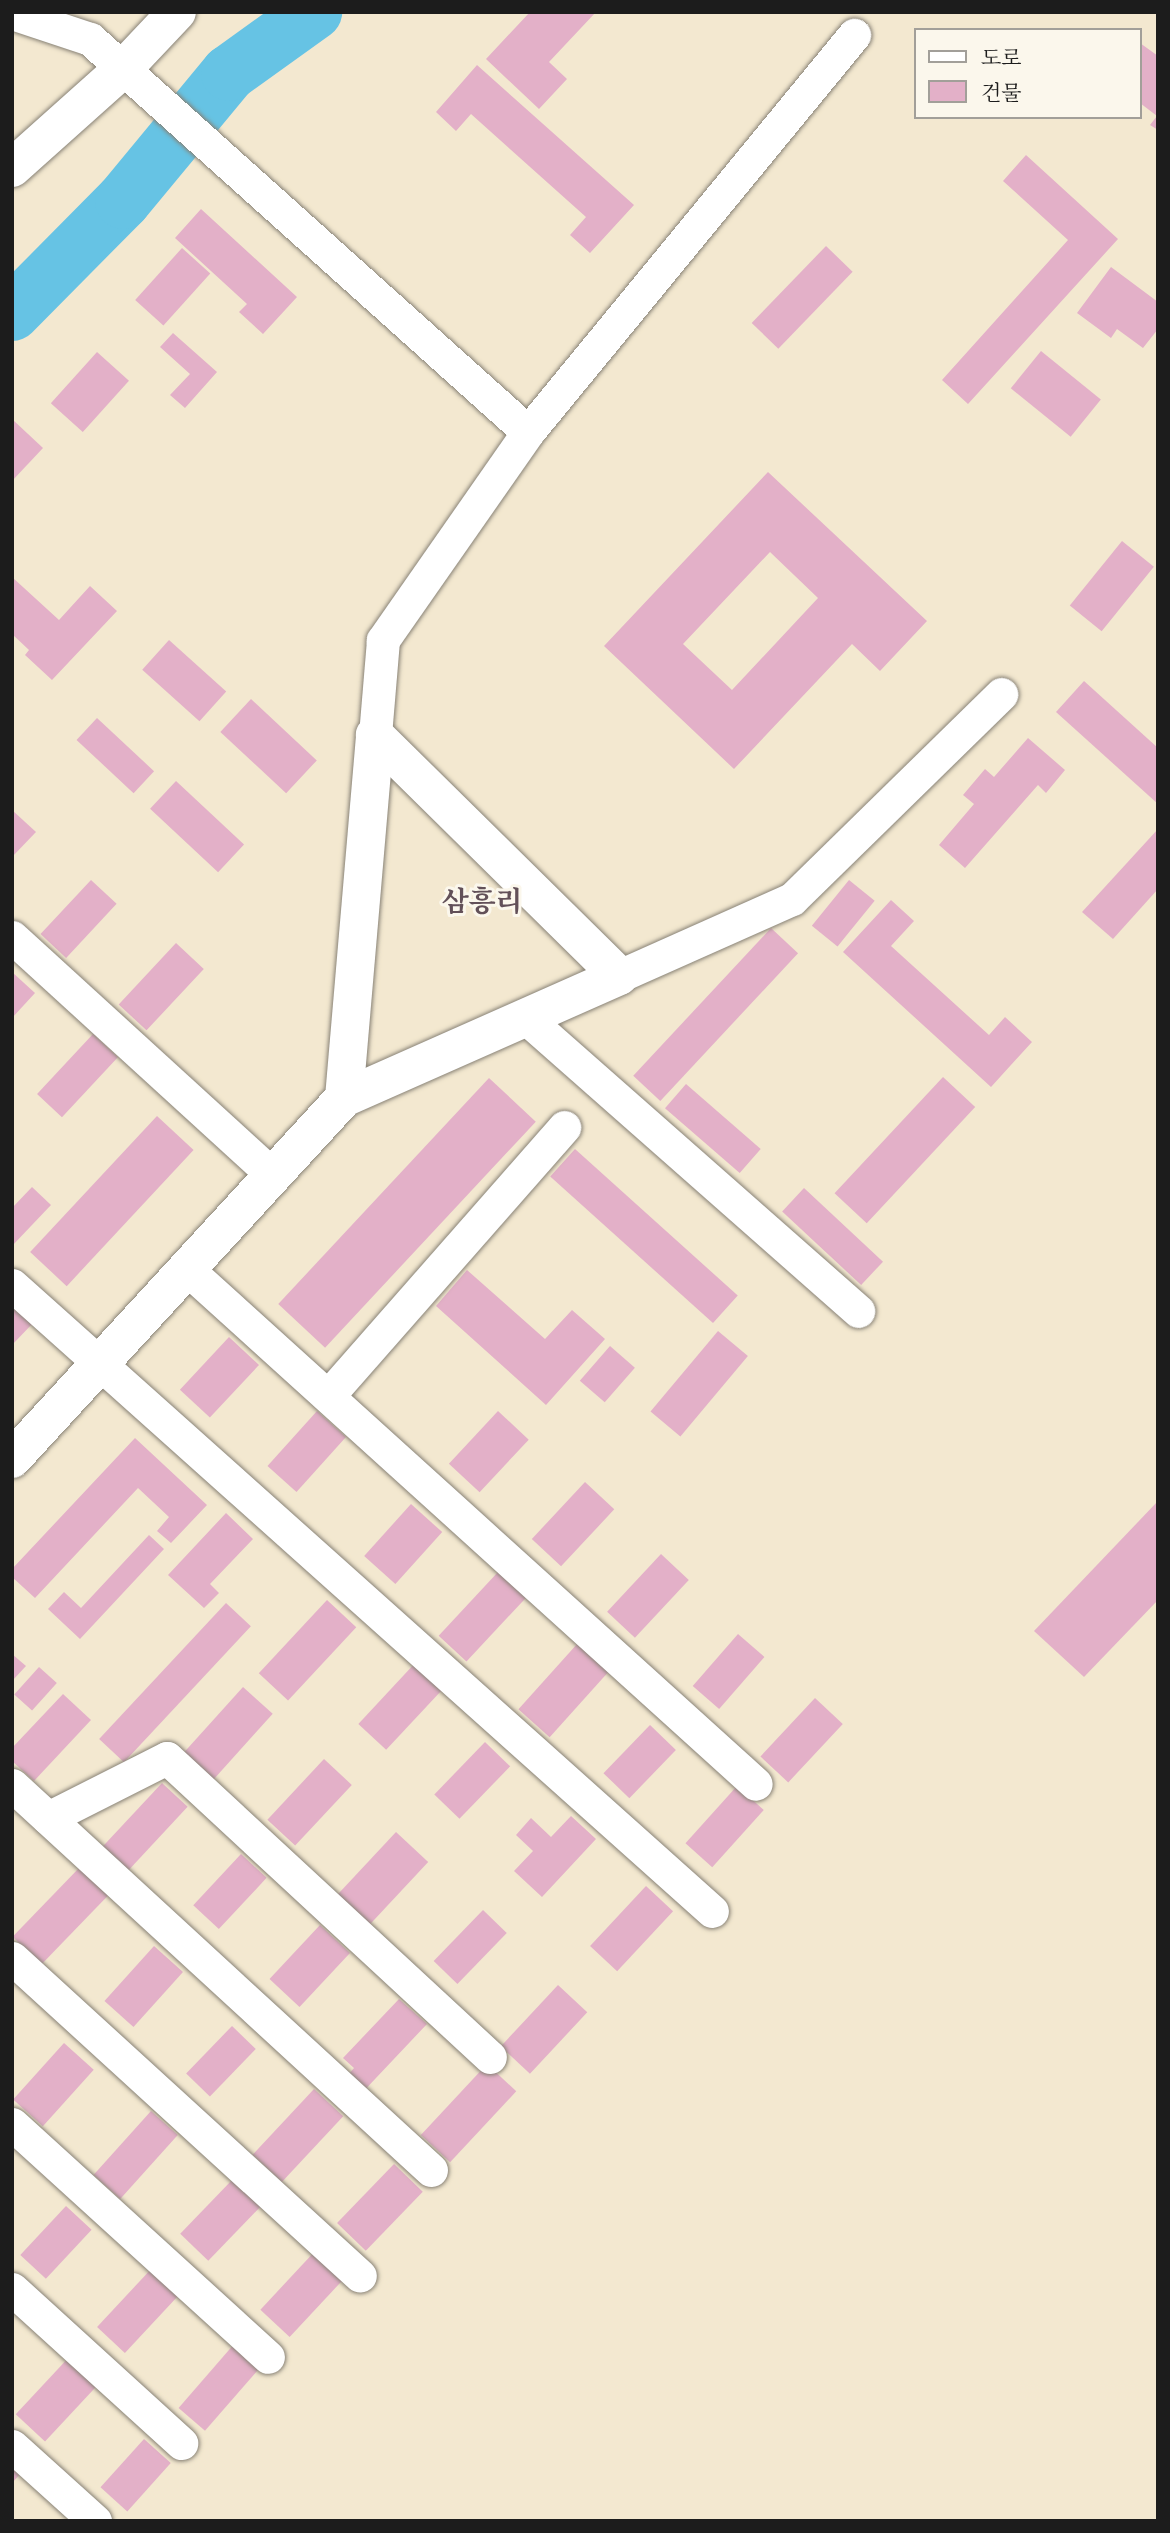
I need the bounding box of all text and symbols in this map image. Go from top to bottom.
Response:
legend [914,28,1142,119]
text: 도로 [981,44,1022,72]
text: 건물 [981,79,1022,107]
district label: 삼흥리 [441,885,523,919]

